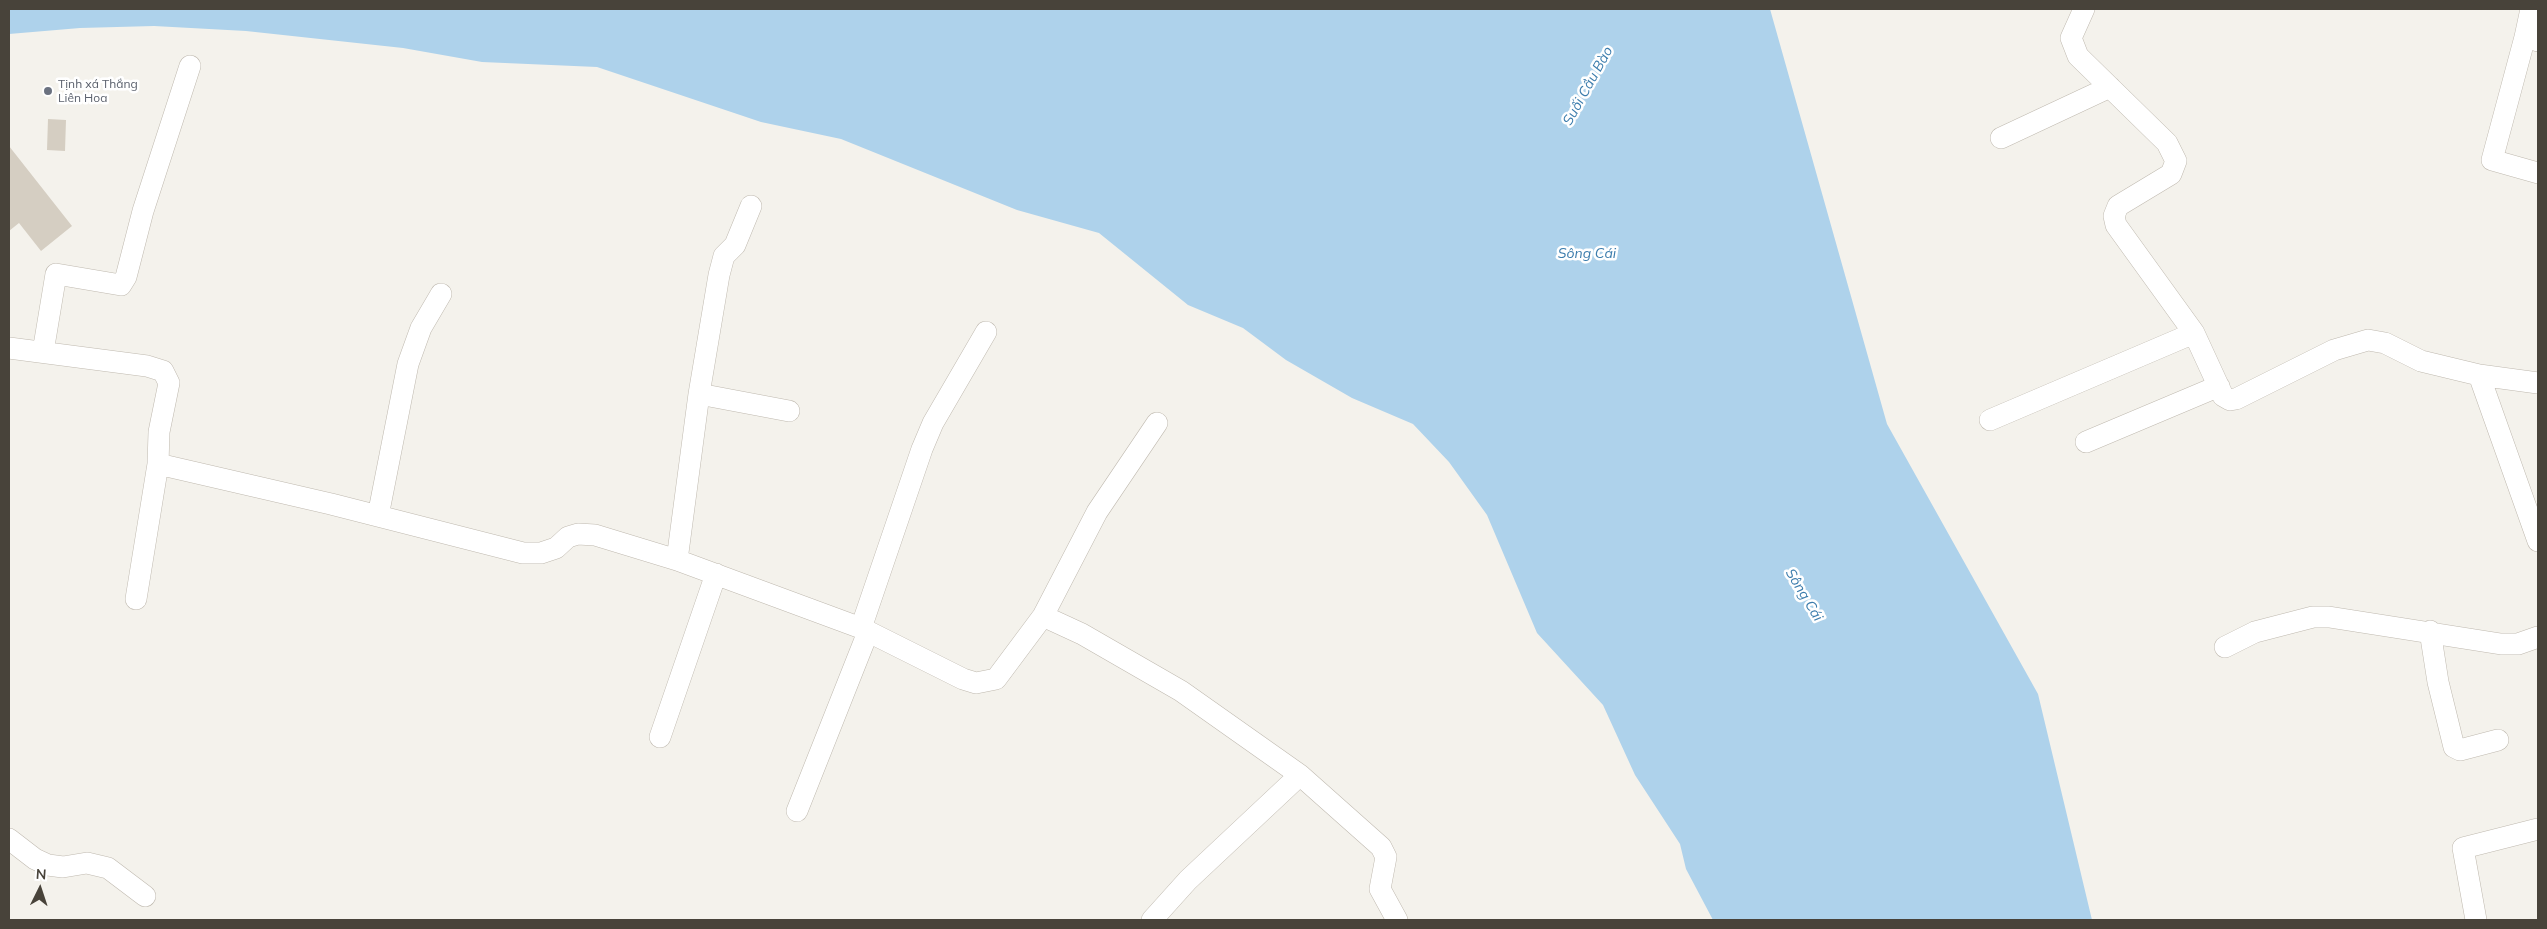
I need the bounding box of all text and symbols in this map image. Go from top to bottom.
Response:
water label: Suối Cầu Bào [1559,44,1617,128]
place label: Tịnh xá Thắng Liên Hoa [58,77,138,105]
marker: Tịnh xá Thắng Liên Hoa [42,85,54,97]
water label: Sông Cái [1558,246,1616,262]
water label: Sông Cái [1782,566,1826,624]
north arrow [15,864,65,914]
text: N [35,865,47,883]

